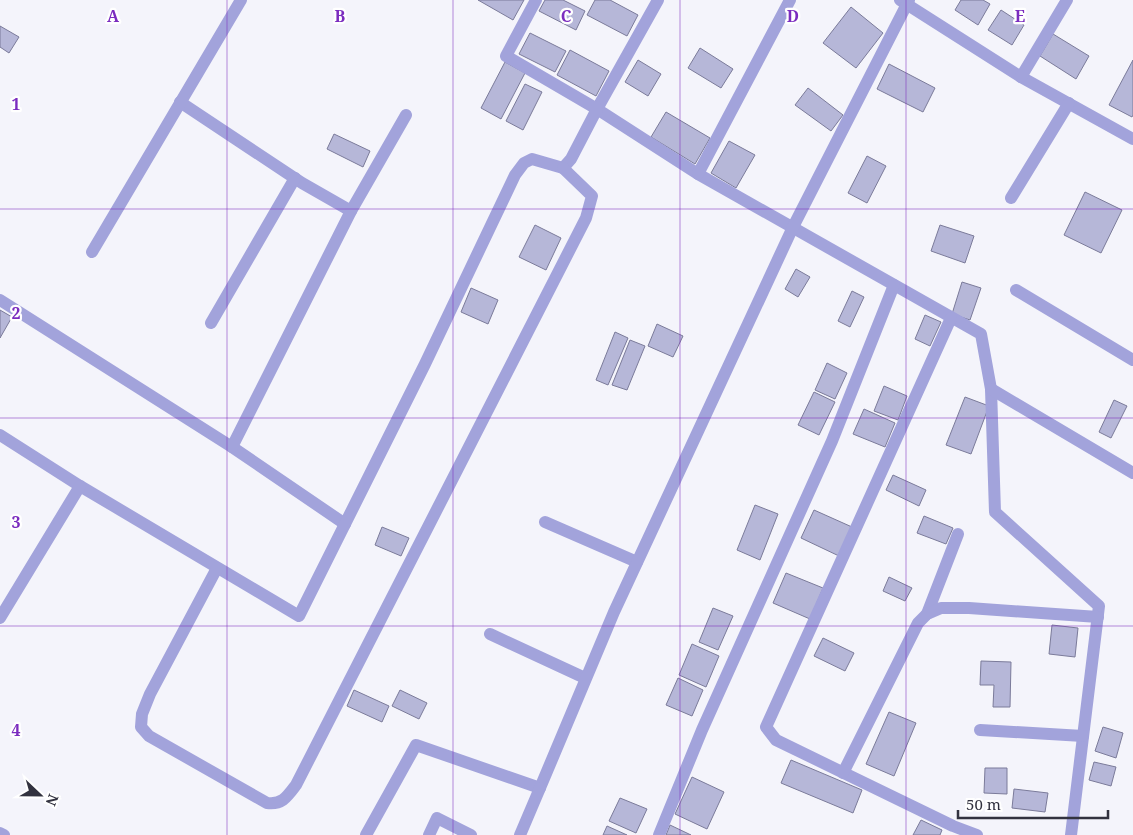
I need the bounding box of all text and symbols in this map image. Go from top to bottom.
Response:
text: A [107,5,120,27]
text: B [335,5,346,27]
text: C [561,5,572,27]
text: D [787,5,799,27]
text: E [1015,5,1025,27]
text: 1 [11,93,21,115]
text: 2 [11,302,21,324]
text: 3 [11,511,21,533]
text: 4 [11,719,21,741]
north arrow [15,770,65,820]
scale bar [958,788,1108,820]
text: N [42,791,63,809]
text: 50 m [966,794,1001,814]

